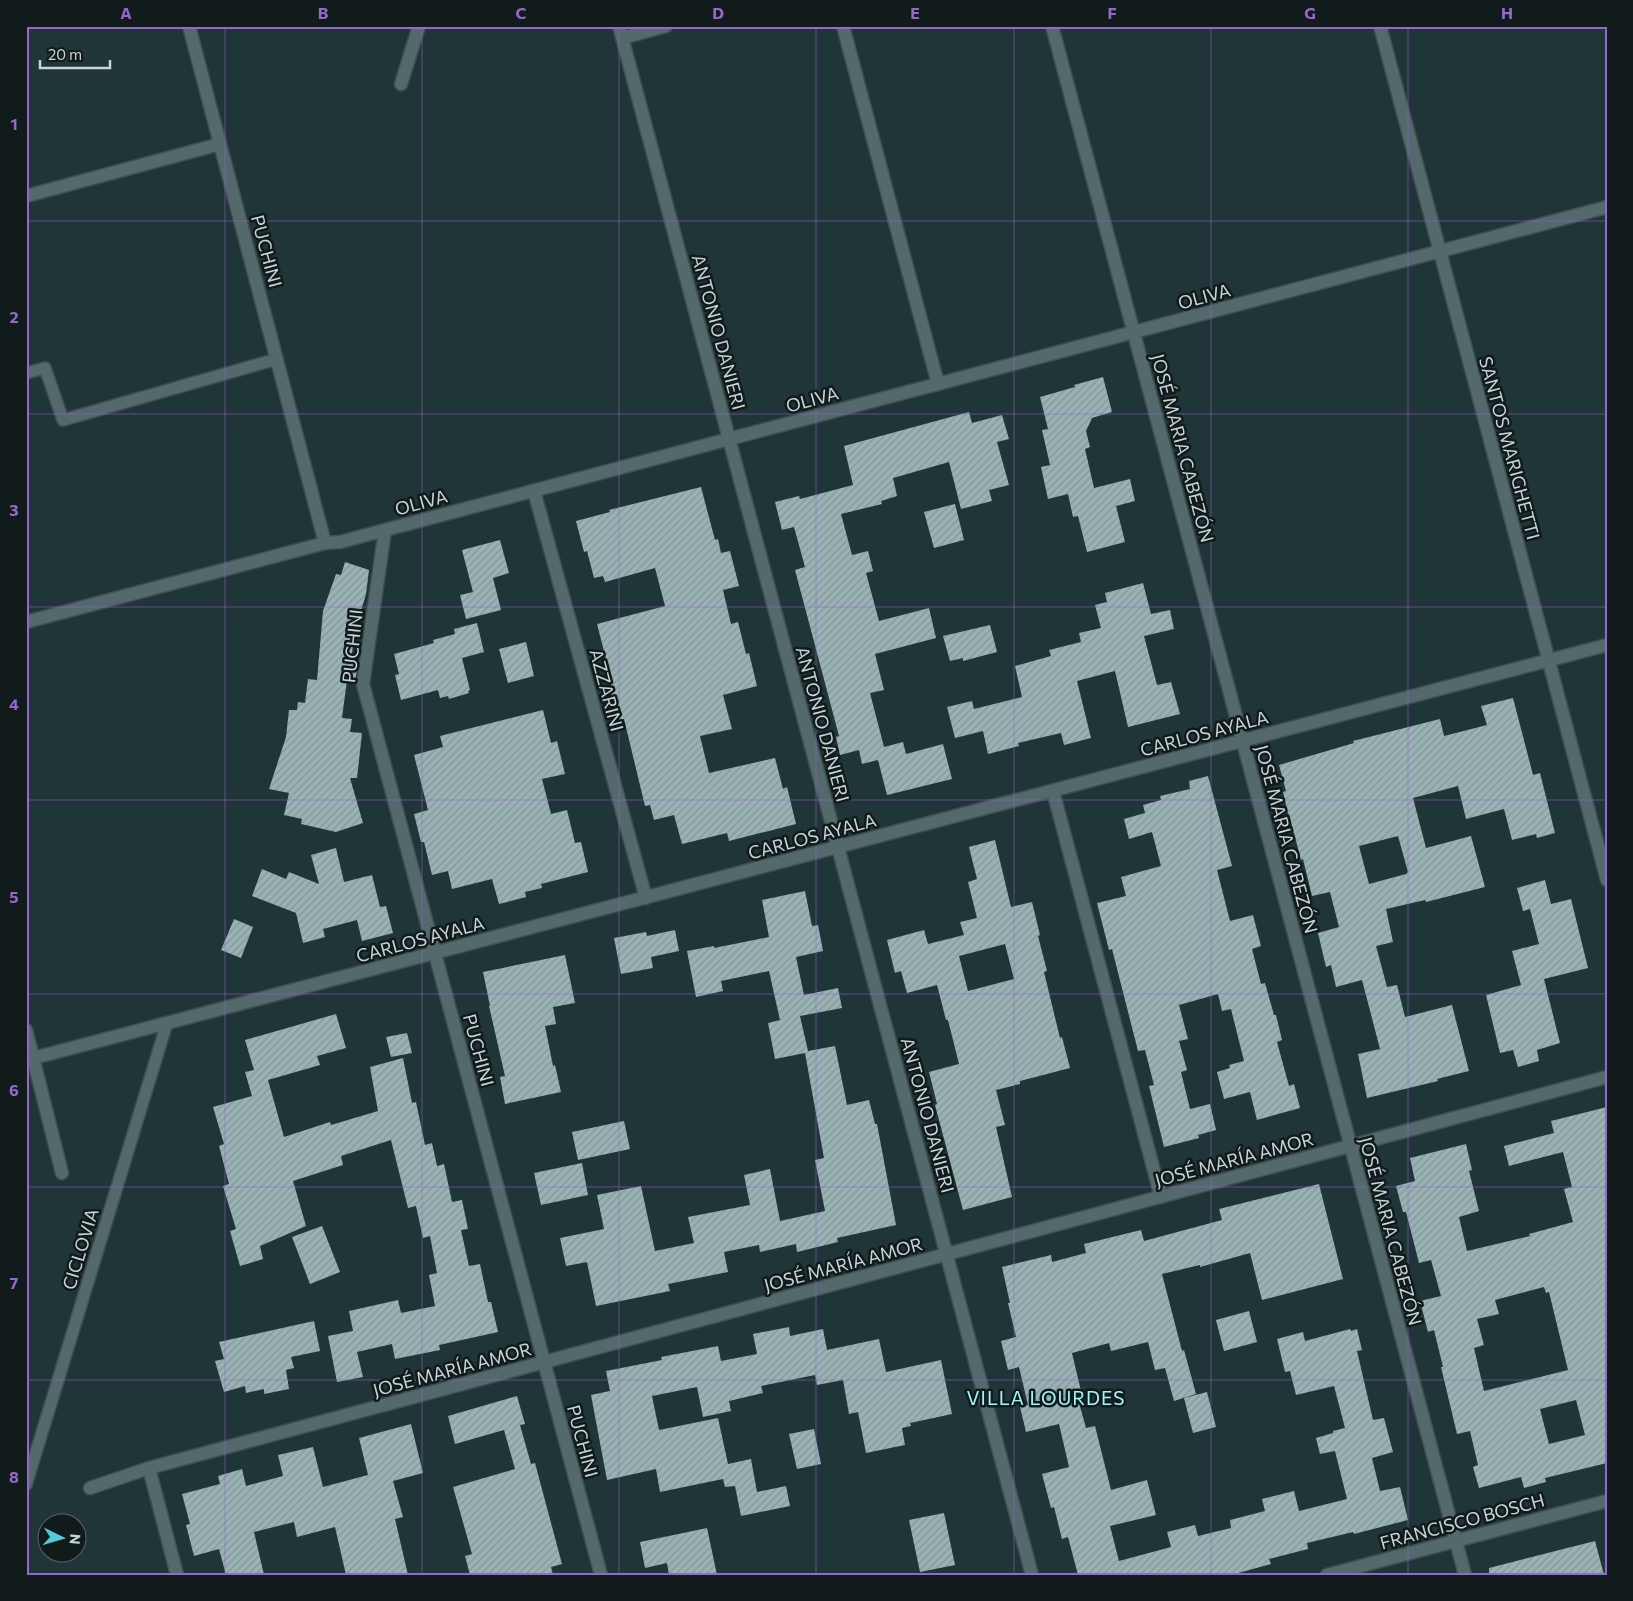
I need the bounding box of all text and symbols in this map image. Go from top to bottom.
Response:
text: A [120,3,132,22]
text: B [318,3,329,22]
text: C [516,3,527,22]
text: D [712,3,724,22]
text: E [910,3,920,22]
text: F [1107,3,1117,22]
text: G [1304,3,1316,22]
text: H [1501,3,1513,22]
scale bar [40,38,110,70]
text: 20 m [48,45,82,63]
text: 1 [10,114,18,133]
street label: PUCHINI [247,212,287,290]
street label: ANTONIO DANIERI [688,252,750,412]
street label: OLIVA [1175,278,1233,314]
text: 2 [9,307,19,326]
street label: JOSÉ MARIA CABEZÓN [1147,351,1219,545]
street label: SANTOS MARIGHETTI [1475,354,1545,542]
street label: OLIVA [783,381,841,417]
street label: OLIVA [392,484,450,520]
text: 3 [9,500,19,519]
street label: PUCHINI [337,608,367,684]
street label: ANTONIO DANIERI [792,644,854,804]
street label: AZZARINI [585,646,629,734]
text: 4 [9,694,19,713]
street label: CARLOS AYALA [1138,705,1270,761]
street label: JOSÉ MARIA CABEZÓN [1251,742,1323,936]
street label: CARLOS AYALA [746,808,878,864]
text: 5 [9,887,19,906]
street label: CARLOS AYALA [354,911,486,967]
street label: PUCHINI [459,1011,499,1089]
street label: ANTONIO DANIERI [897,1035,959,1195]
text: 6 [9,1080,19,1099]
street label: JOSÉ MARÍA AMOR [1152,1127,1316,1191]
street label: JOSÉ MARIA CABEZÓN [1355,1134,1427,1328]
street label: CICLOVIA [57,1206,103,1292]
street label: JOSÉ MARÍA AMOR [761,1232,925,1296]
text: 7 [10,1273,19,1292]
street label: JOSÉ MARÍA AMOR [370,1337,534,1401]
district label: VILLA LOURDES [967,1386,1125,1409]
street label: PUCHINI [563,1402,603,1480]
text: 8 [9,1467,19,1486]
street label: FRANCISCO BOSCH [1377,1488,1547,1554]
north arrow [38,1514,88,1564]
text: N [67,1533,84,1545]

